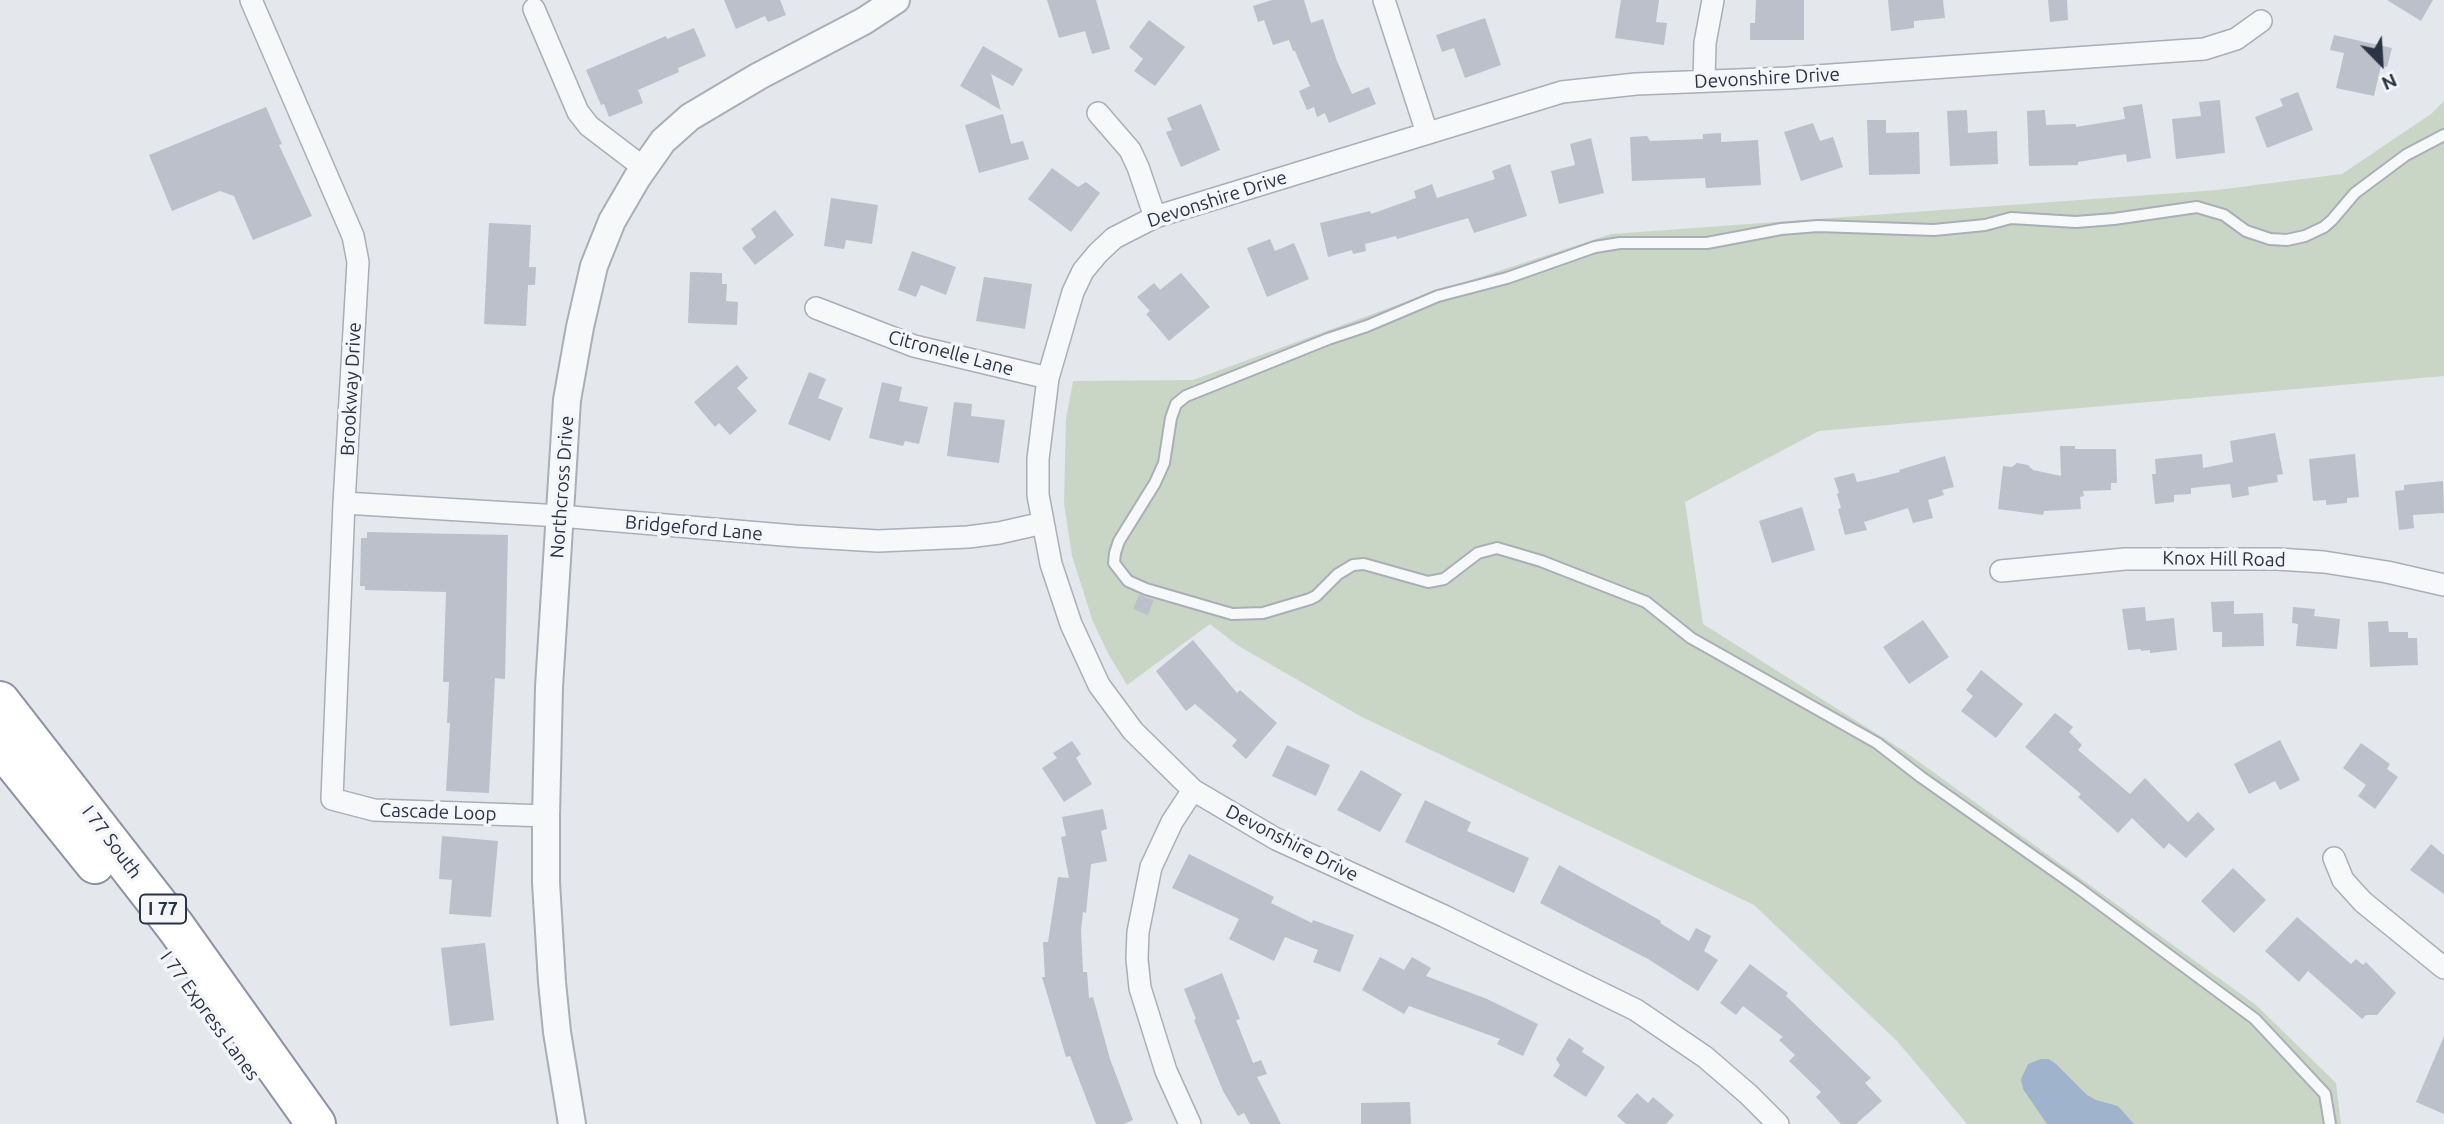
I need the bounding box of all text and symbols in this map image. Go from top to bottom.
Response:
north arrow [2346,28,2416,98]
street label: Devonshire Drive [1694,63,1840,93]
text: N [2379,69,2400,95]
street label: Devonshire Drive [1144,166,1290,232]
street label: Brookway Drive [336,321,366,457]
street label: Citronelle Lane [886,325,1016,381]
street label: Northcross Drive [546,415,578,559]
street label: Bridgeford Lane [624,511,764,545]
street label: Knox Hill Road [2162,547,2286,571]
street label: Cascade Loop [379,799,497,825]
street label: Devonshire Drive [1222,800,1362,886]
street label: I 77 South [77,801,147,883]
road number: I 77 [140,894,186,924]
street label: I 77 Express Lanes [155,947,265,1085]

